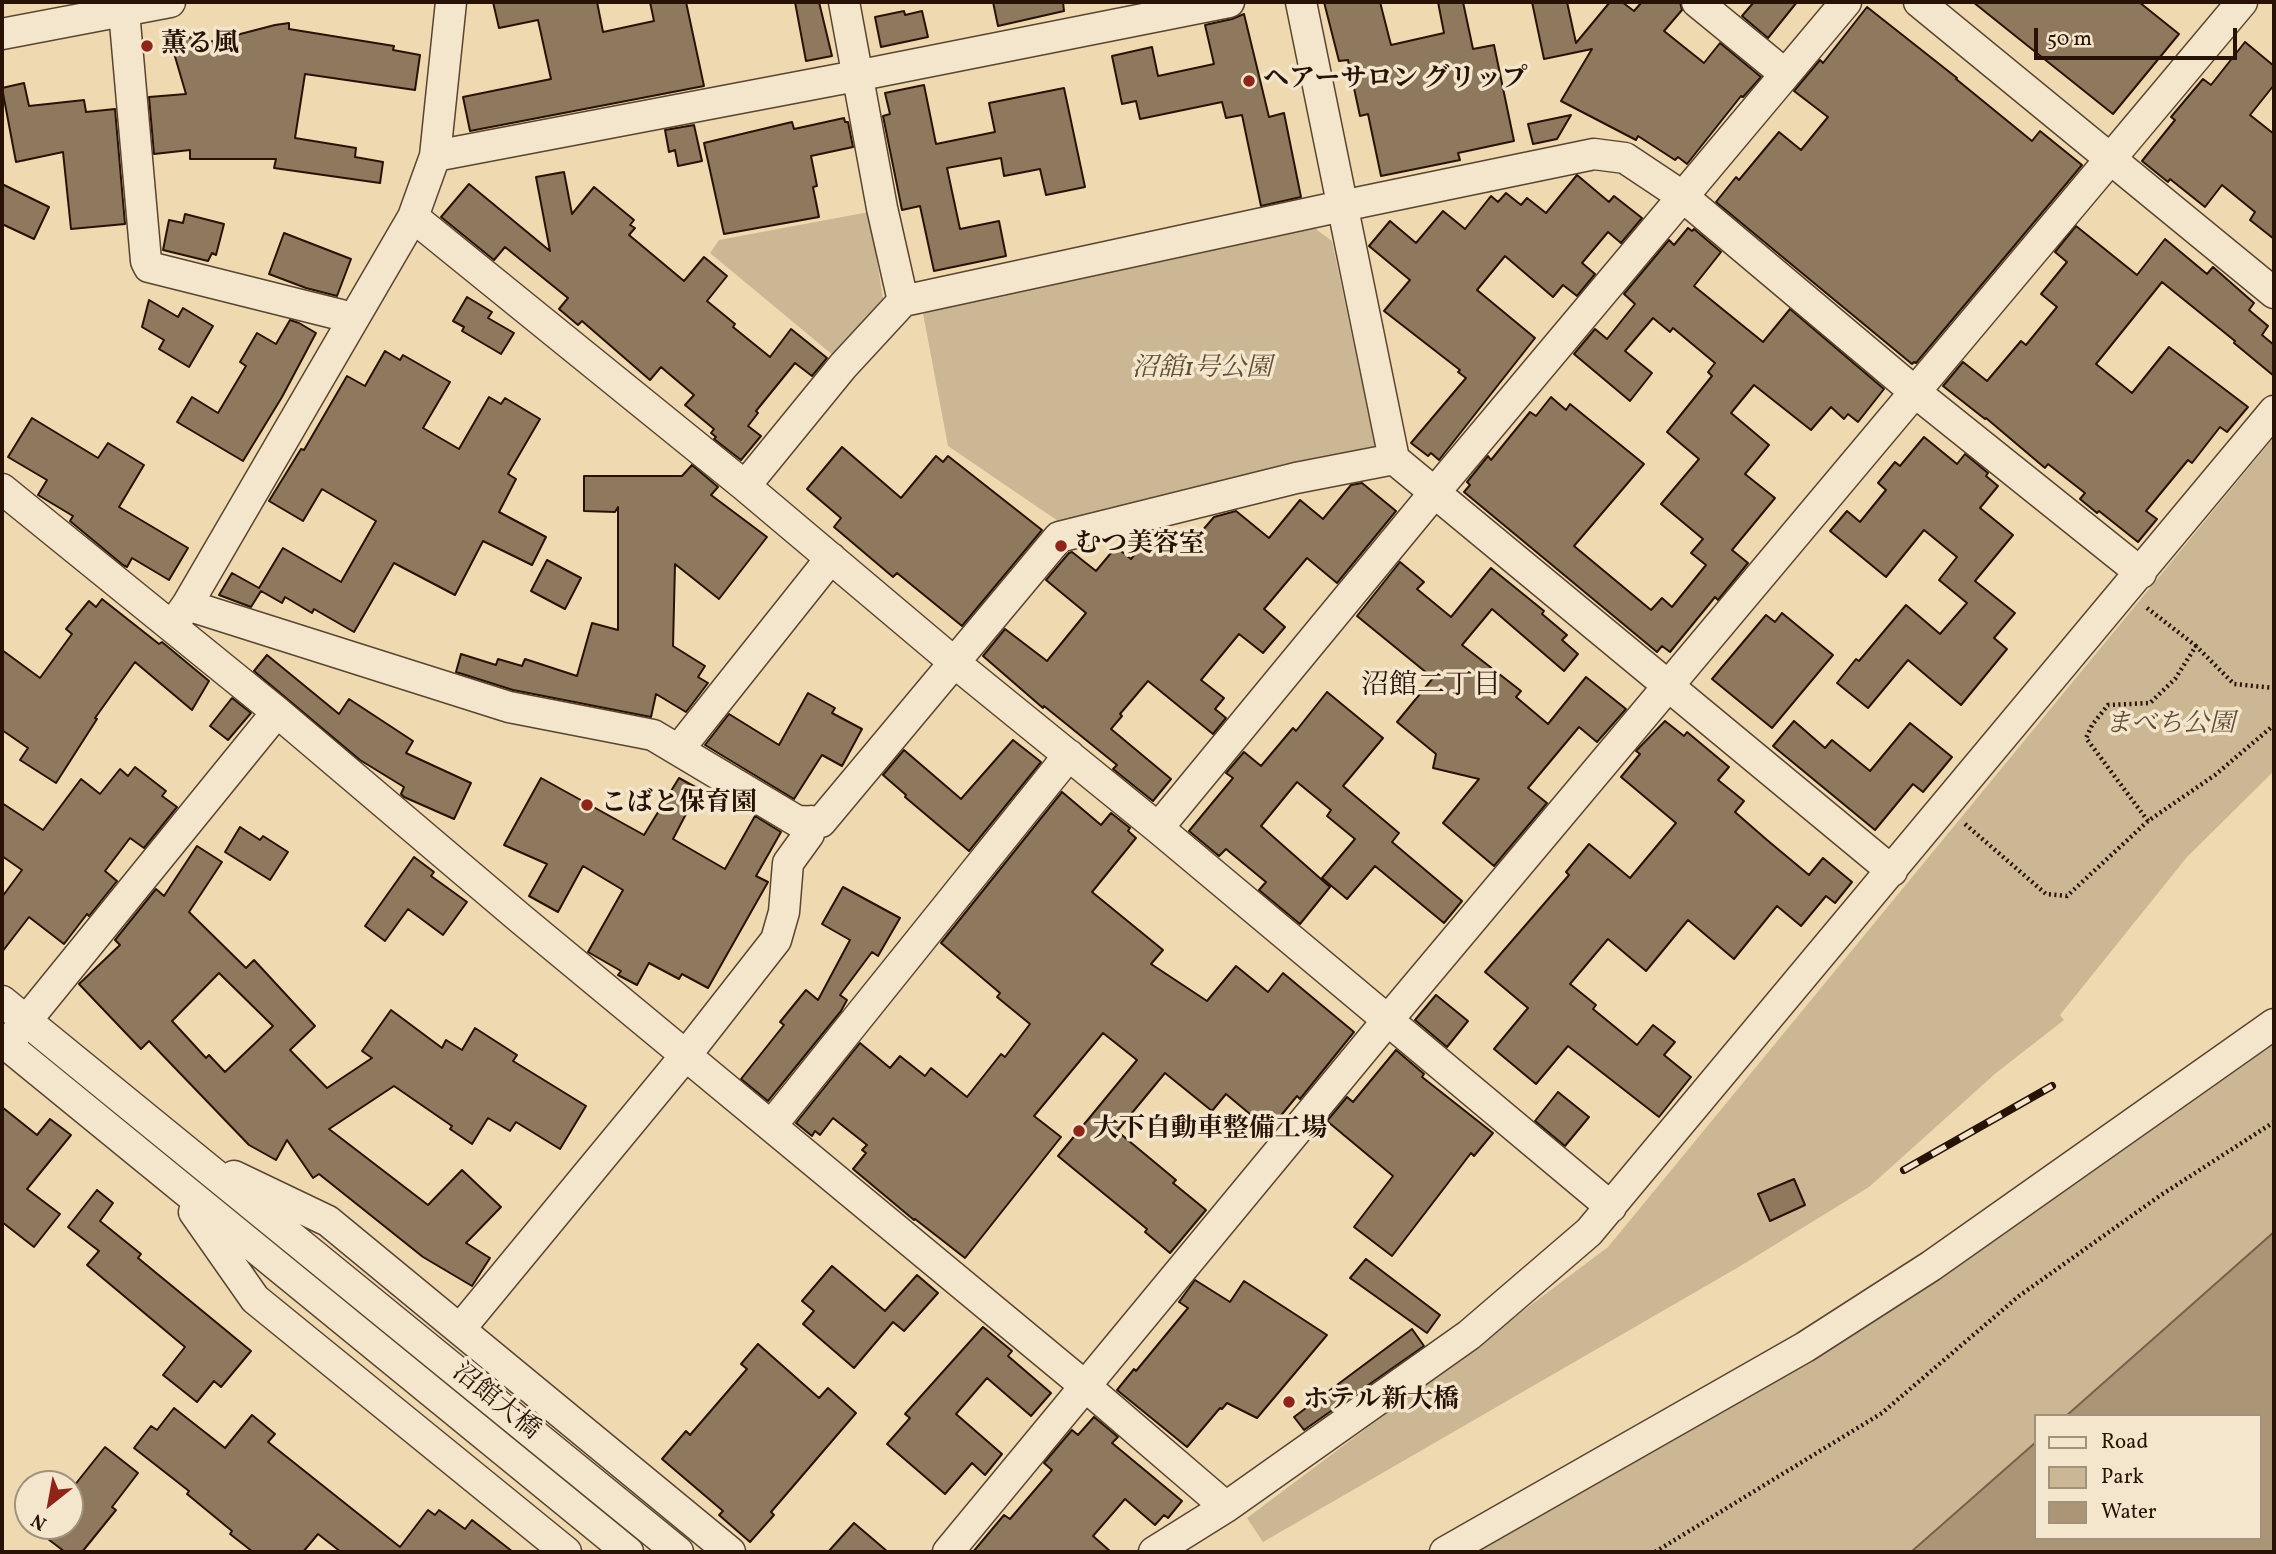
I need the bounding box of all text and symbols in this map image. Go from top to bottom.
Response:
scale bar [2038,14,2241,58]
text: 50 m [2047,25,2092,54]
place label: 薫る風 [161,30,239,62]
marker: 薫る風 [139,38,155,54]
place label: ヘアーサロン グリップ [1263,65,1527,97]
marker: ヘアーサロン グリップ [1241,73,1257,89]
park label: 沼舘1号公園 [1132,354,1272,386]
place label: むつ美容室 [1075,530,1205,562]
marker: むつ美容室 [1053,538,1069,554]
district label: 沼館二丁目 [1361,671,1501,705]
park label: まべち公園 [2105,710,2235,742]
place label: こばと保育園 [601,789,757,821]
marker: こばと保育園 [579,797,595,813]
place label: 大下自動車整備工場 [1093,1115,1327,1147]
marker: 大下自動車整備工場 [1071,1123,1087,1139]
street label: 沼館大橋 [445,1358,545,1448]
place label: ホテル新大橋 [1303,1386,1459,1418]
marker: ホテル新大橋 [1281,1394,1297,1410]
legend [2035,1414,2262,1540]
text: Road [2101,1428,2148,1457]
text: Park [2101,1463,2144,1492]
north arrow [14,1470,84,1540]
text: Water [2101,1498,2157,1527]
text: N [27,1507,52,1536]

